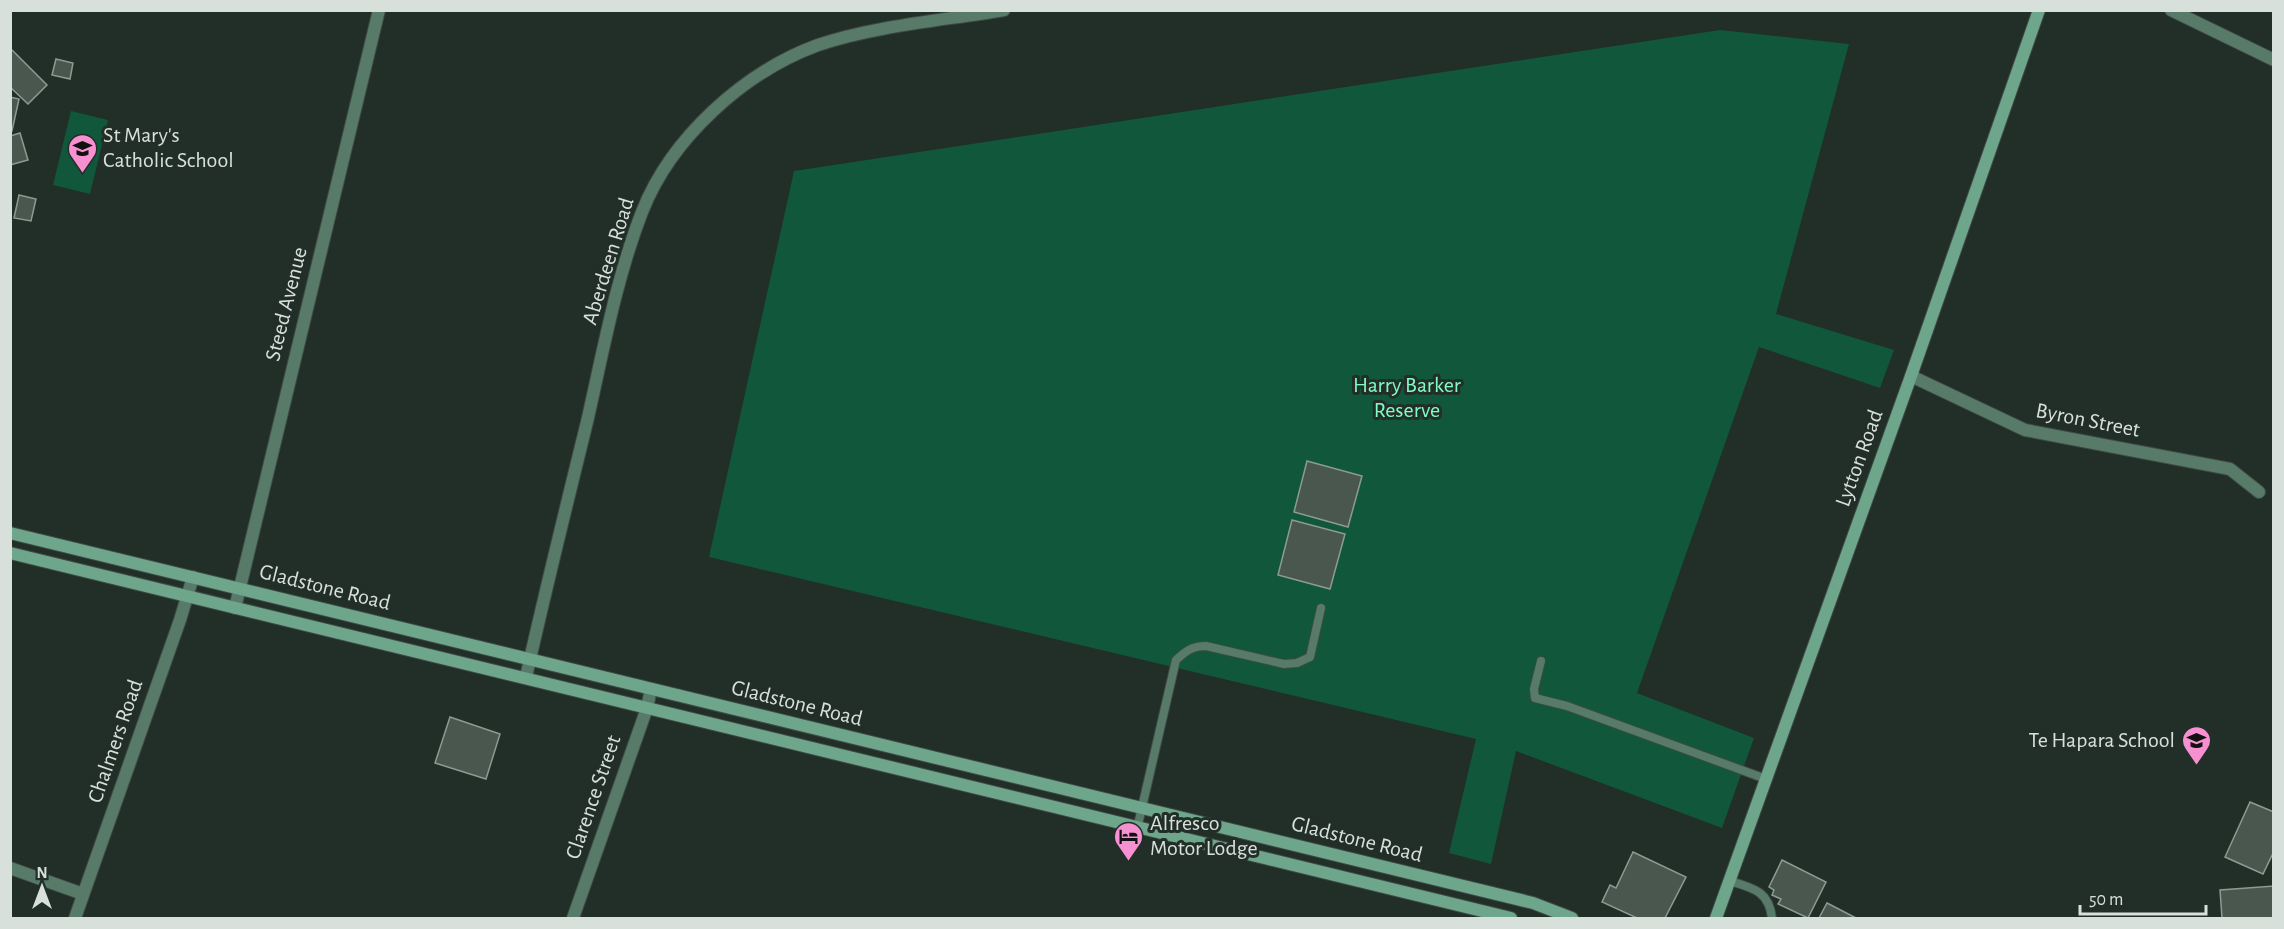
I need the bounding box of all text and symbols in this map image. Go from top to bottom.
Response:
place label: St Mary's Catholic School [103,124,234,171]
school or university icon: St Mary's Catholic School [66,132,98,174]
street label: Aberdeen Road [578,195,638,327]
street label: Steed Avenue [261,245,311,363]
park label: Harry Barker Reserve [1353,374,1461,421]
street label: Byron Street [2034,399,2142,441]
street label: Lytton Road [1831,407,1887,509]
street label: Gladstone Road [257,560,393,614]
street label: Chalmers Road [84,676,146,806]
street label: Gladstone Road [729,676,865,730]
school or university icon: Te Hapara School [2180,724,2212,766]
place label: Te Hapara School [2028,729,2175,751]
street label: Clarence Street [562,732,624,862]
place label: Alfresco Motor Lodge [1150,812,1258,859]
street label: Gladstone Road [1289,812,1425,866]
hotel icon: Alfresco Motor Lodge [1113,820,1145,862]
north arrow [12,857,72,917]
text: N [36,865,48,881]
scale bar [2080,878,2206,916]
text: 50 m [2089,891,2123,909]

